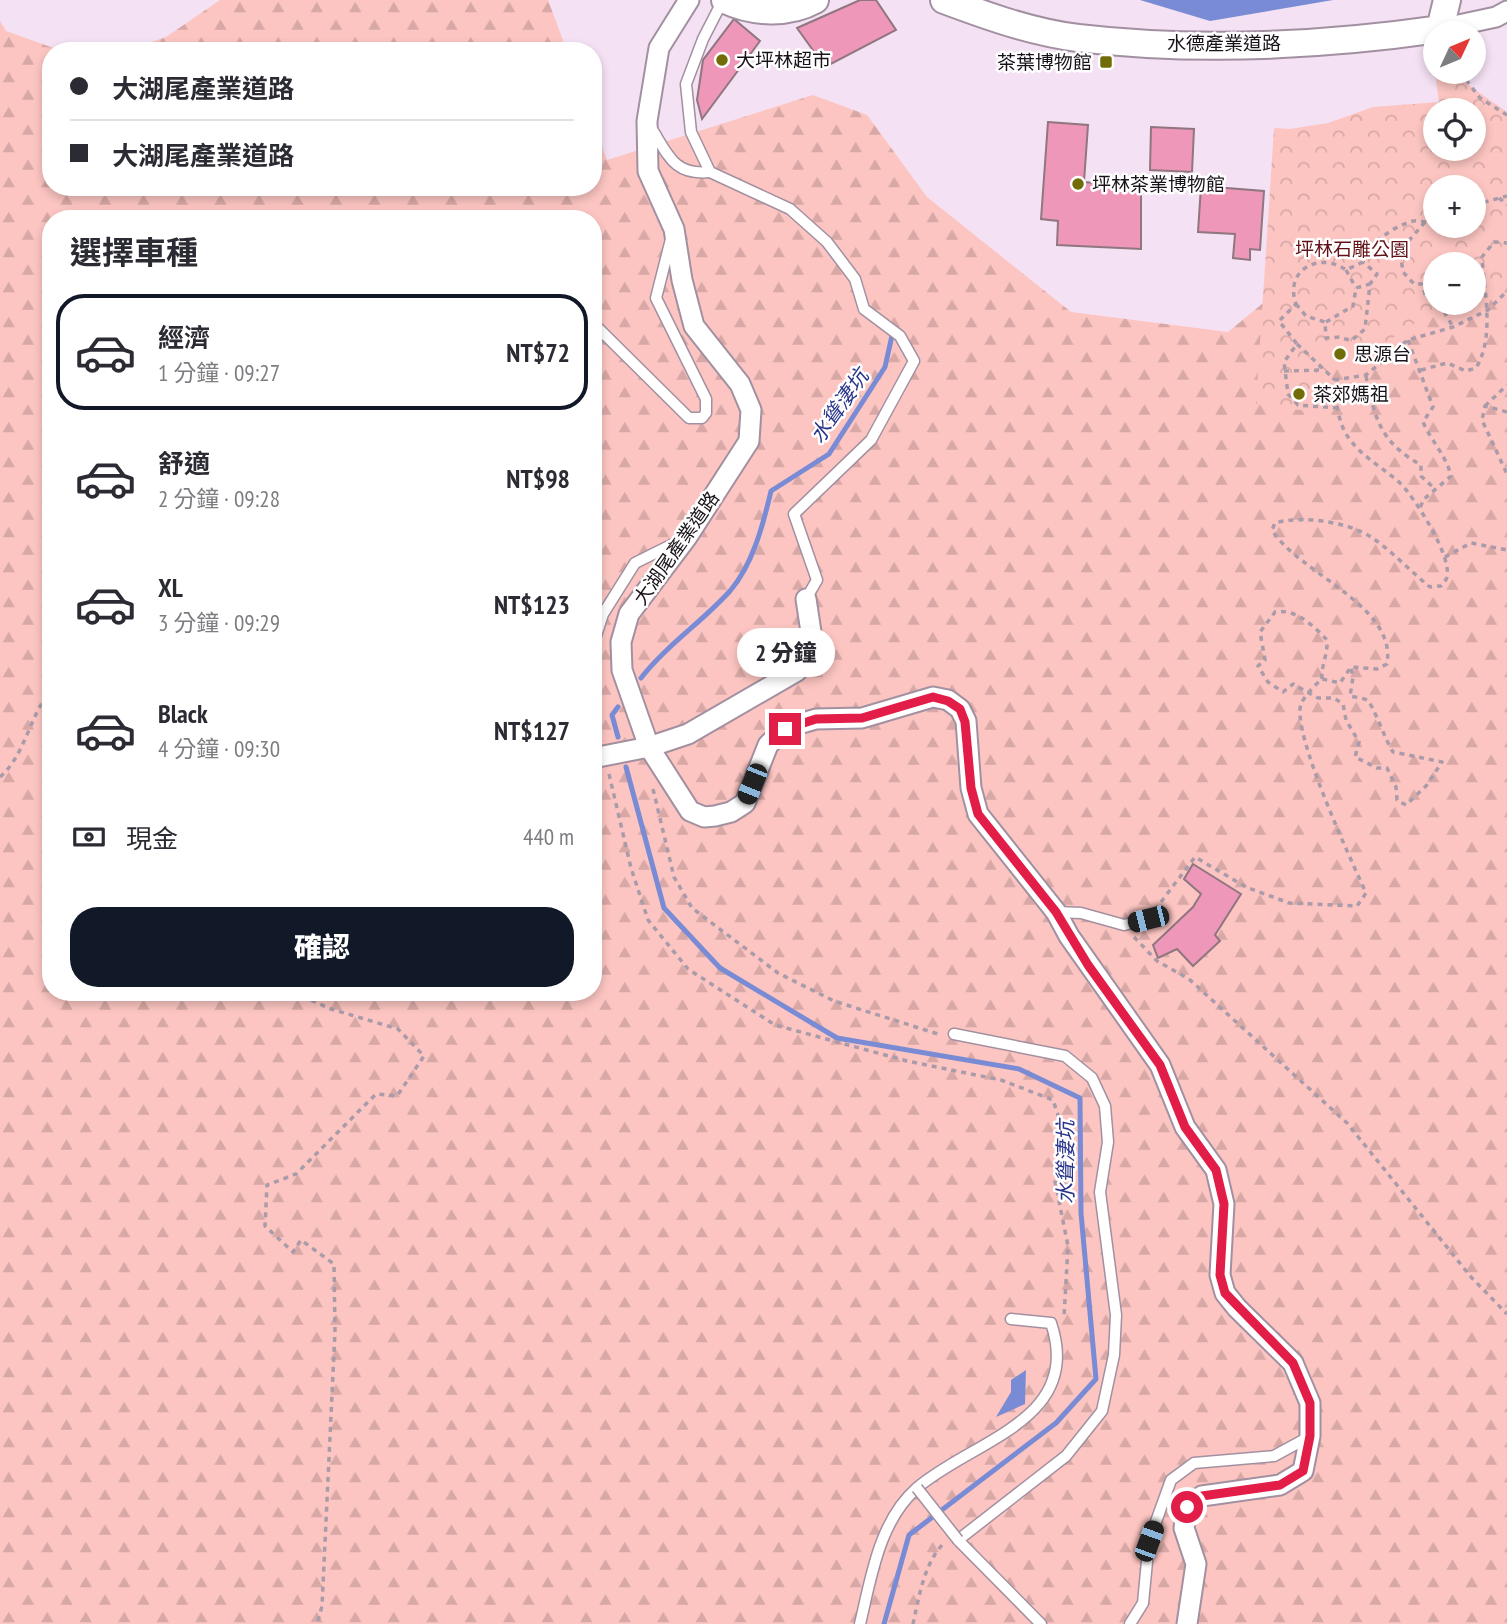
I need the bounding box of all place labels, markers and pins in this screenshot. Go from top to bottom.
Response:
place label: 大坪林超市 [736,48,831,72]
place label: 茶葉博物館 [997,50,1092,74]
marker: 大坪林超市 [714,52,730,68]
marker: 茶葉博物館 [1098,54,1114,70]
place label: 坪林茶業博物館 [1092,172,1225,196]
marker: 坪林茶業博物館 [1070,176,1086,192]
place label: 思源台 [1354,342,1411,366]
marker: 思源台 [1332,346,1348,362]
place label: 茶郊媽祖 [1313,382,1389,406]
marker: 茶郊媽祖 [1291,386,1307,402]

